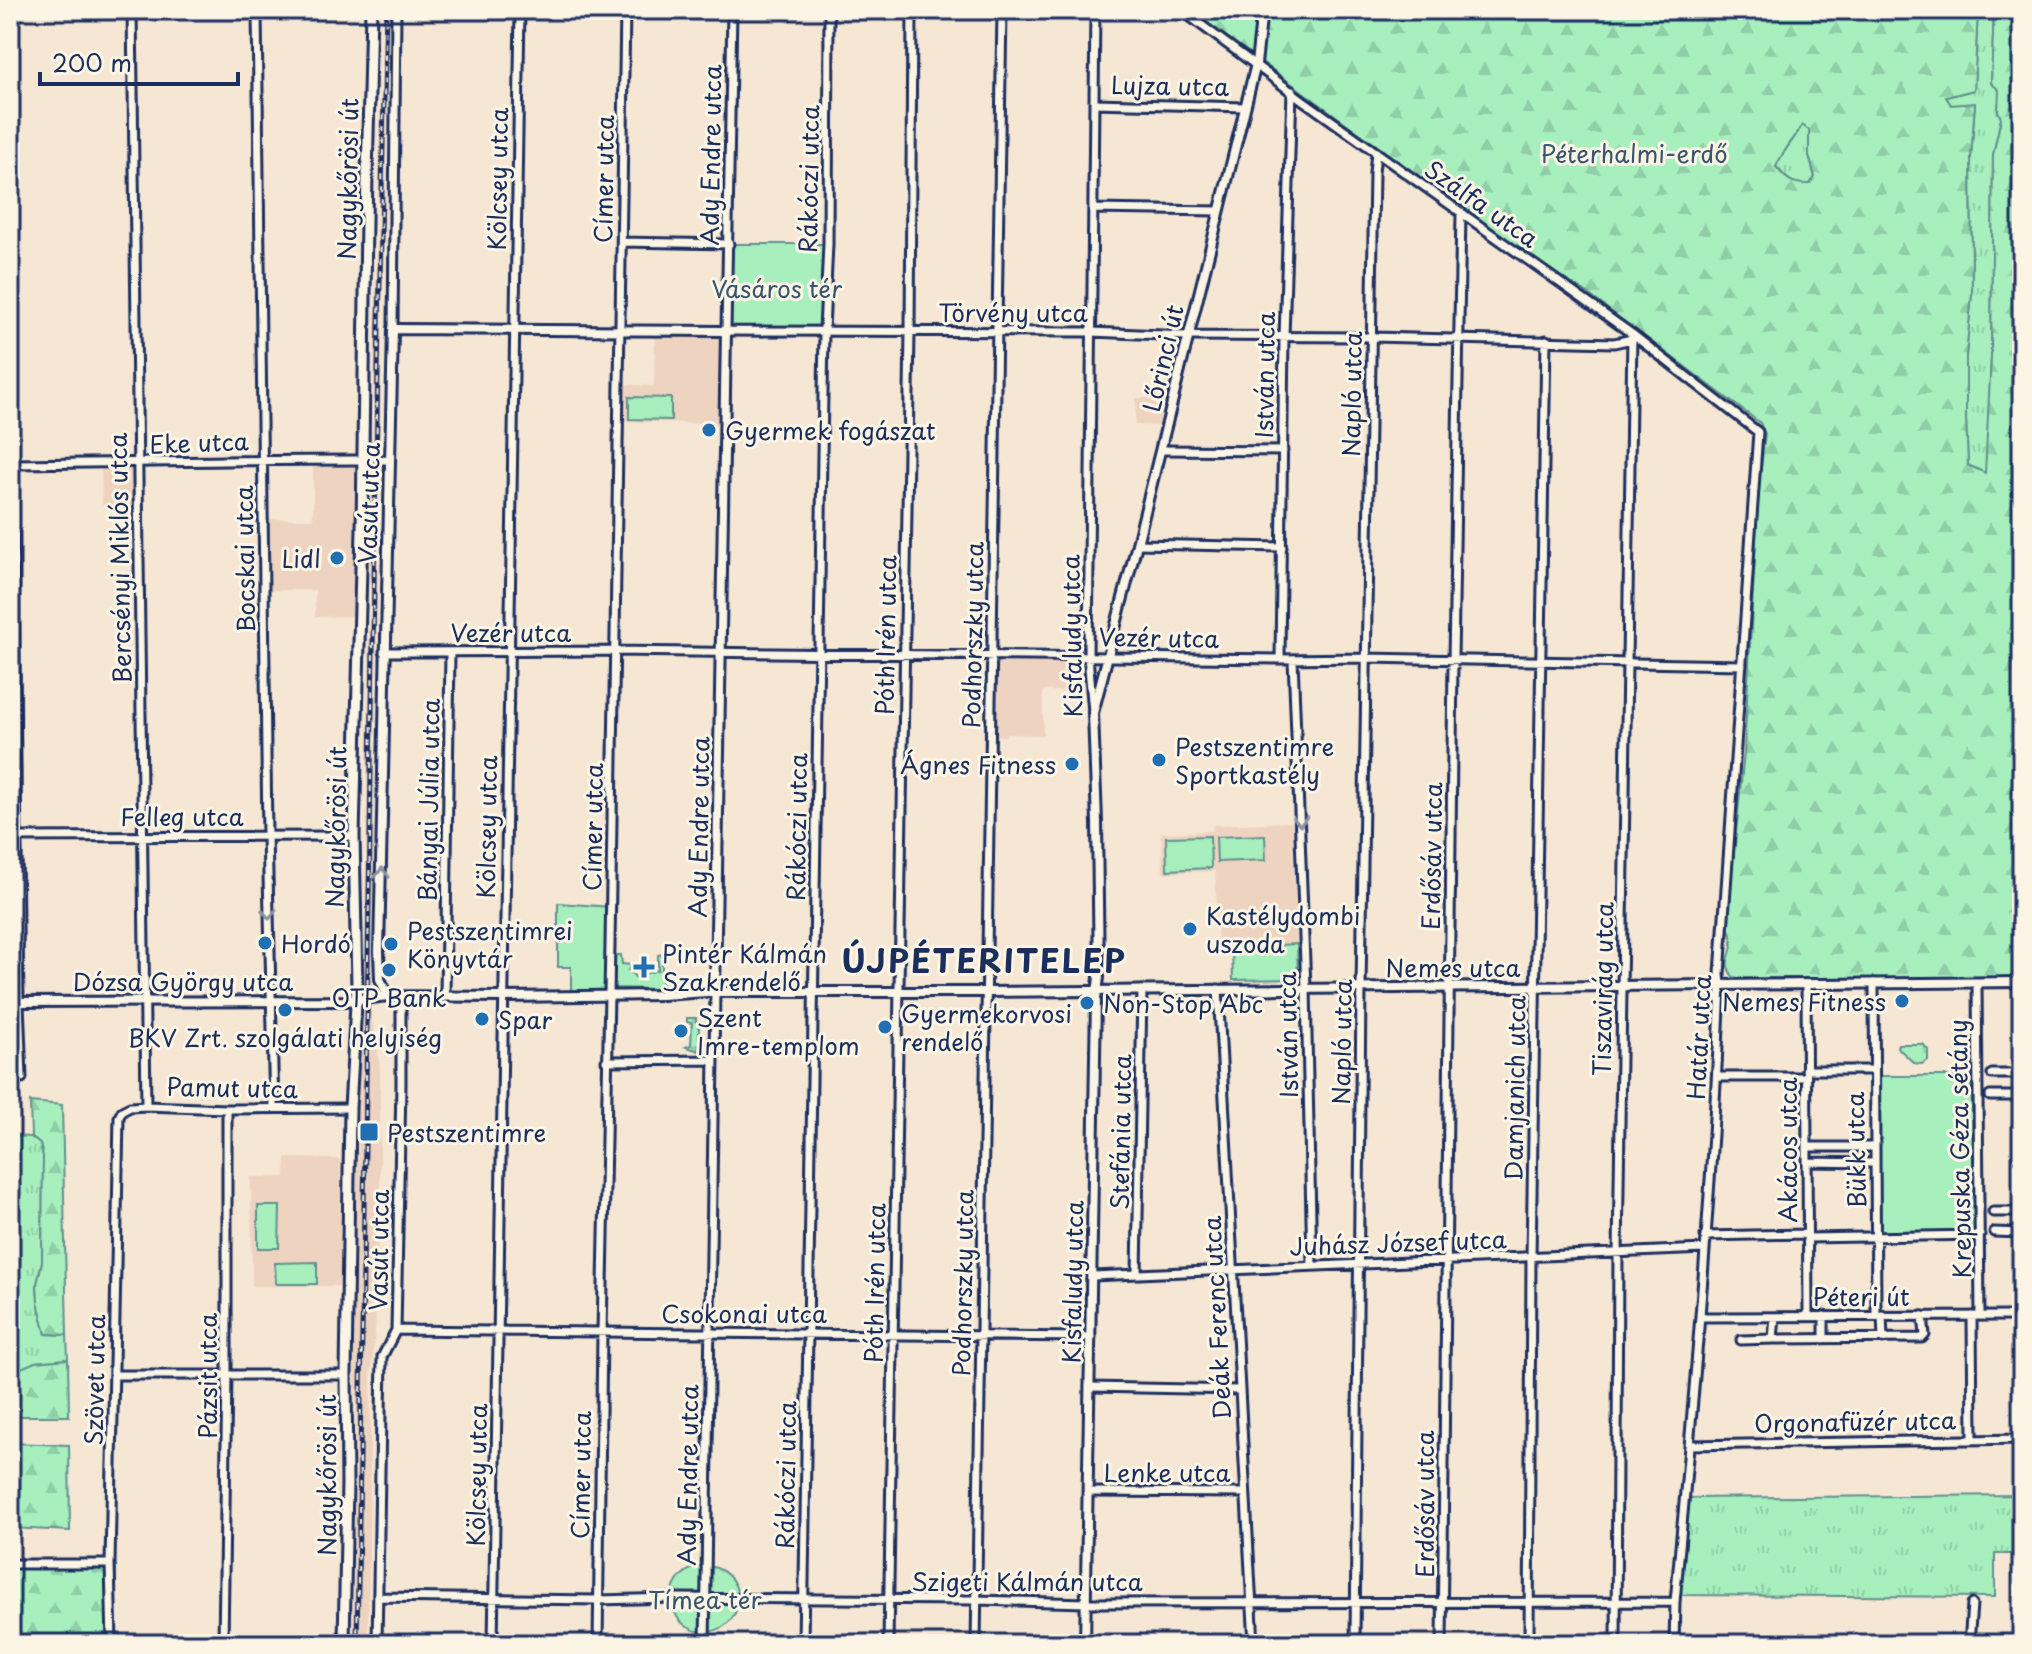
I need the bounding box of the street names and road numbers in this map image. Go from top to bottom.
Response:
street label: Ady Endre utca [690,64,730,246]
street label: Lujza utca [1111,66,1229,104]
street label: Nagykőrösi út [328,98,366,260]
street label: Rákóczi utca [789,105,827,253]
street label: Kölcsey utca [478,107,516,251]
street label: Címer utca [584,114,622,243]
street label: Szálfa utca [1418,150,1546,256]
street label: Törvény utca [938,294,1088,330]
street label: Lőrinci út [1132,301,1192,415]
street label: István utca [1245,311,1283,439]
street label: Napló utca [1332,331,1370,457]
street label: Eke utca [149,422,249,462]
street label: Bercsényi Miklós utca [99,432,139,684]
street label: Vasút utca [348,442,388,564]
street label: Bocskai utca [225,485,263,633]
street label: Podhorszky utca [952,541,992,729]
street label: Kisfaludy utca [1052,554,1090,718]
street label: Póth Irén utca [866,555,904,715]
street label: Vezér utca [451,614,571,650]
street label: Vezér utca [1099,618,1220,656]
street label: Bányai Júlia utca [408,698,448,902]
street label: Ady Endre utca [678,736,718,918]
street label: Nagykőrösi út [316,746,354,908]
street label: Rákóczi utca [777,753,815,901]
street label: Kölcsey utca [467,755,505,899]
street label: Címer utca [573,762,611,891]
street label: Erdősáv utca [1412,782,1450,930]
street label: Felleg utca [120,798,244,834]
street label: Tiszavirág utca [1582,901,1622,1077]
street label: Nemes utca [1386,949,1521,985]
street label: Dózsa György utca [73,963,293,999]
street label: István utca [1268,971,1306,1099]
street label: Határ utca [1677,973,1719,1100]
street label: Napló utca [1322,979,1360,1105]
street label: Damjanich utca [1494,995,1534,1181]
street label: Krepuska Géza sétány [1939,1019,1979,1279]
street label: Stefánia utca [1101,1054,1139,1210]
street label: Pamut utca [166,1068,298,1106]
street label: Akácos utca [1769,1077,1805,1223]
street label: Bükk utca [1836,1091,1874,1208]
street label: Vasút utca [359,1189,397,1311]
street label: Podhorszky utca [942,1189,982,1377]
street label: Kisfaludy utca [1053,1200,1091,1364]
street label: Póth Irén utca [855,1203,893,1363]
street label: Deák Ferenc utca [1193,1215,1239,1421]
street label: Juhász József utca [1289,1220,1507,1264]
street label: Péteri út [1812,1278,1910,1314]
street label: Csokonai utca [661,1295,827,1331]
street label: Pázsit utca [189,1313,225,1439]
street label: Szövet utca [75,1314,113,1446]
street label: Ady Endre utca [667,1384,707,1566]
street label: Nagykőrösi út [308,1394,344,1556]
street label: Rákóczi utca [766,1401,804,1549]
street label: Orgonafüzér utca [1754,1401,1956,1441]
street label: Kölcsey utca [457,1403,495,1547]
street label: Címer utca [561,1410,599,1539]
street label: Erdősáv utca [1406,1430,1442,1578]
street label: Lenke utca [1104,1454,1230,1490]
street label: Szigeti Kálmán utca [911,1563,1143,1599]

